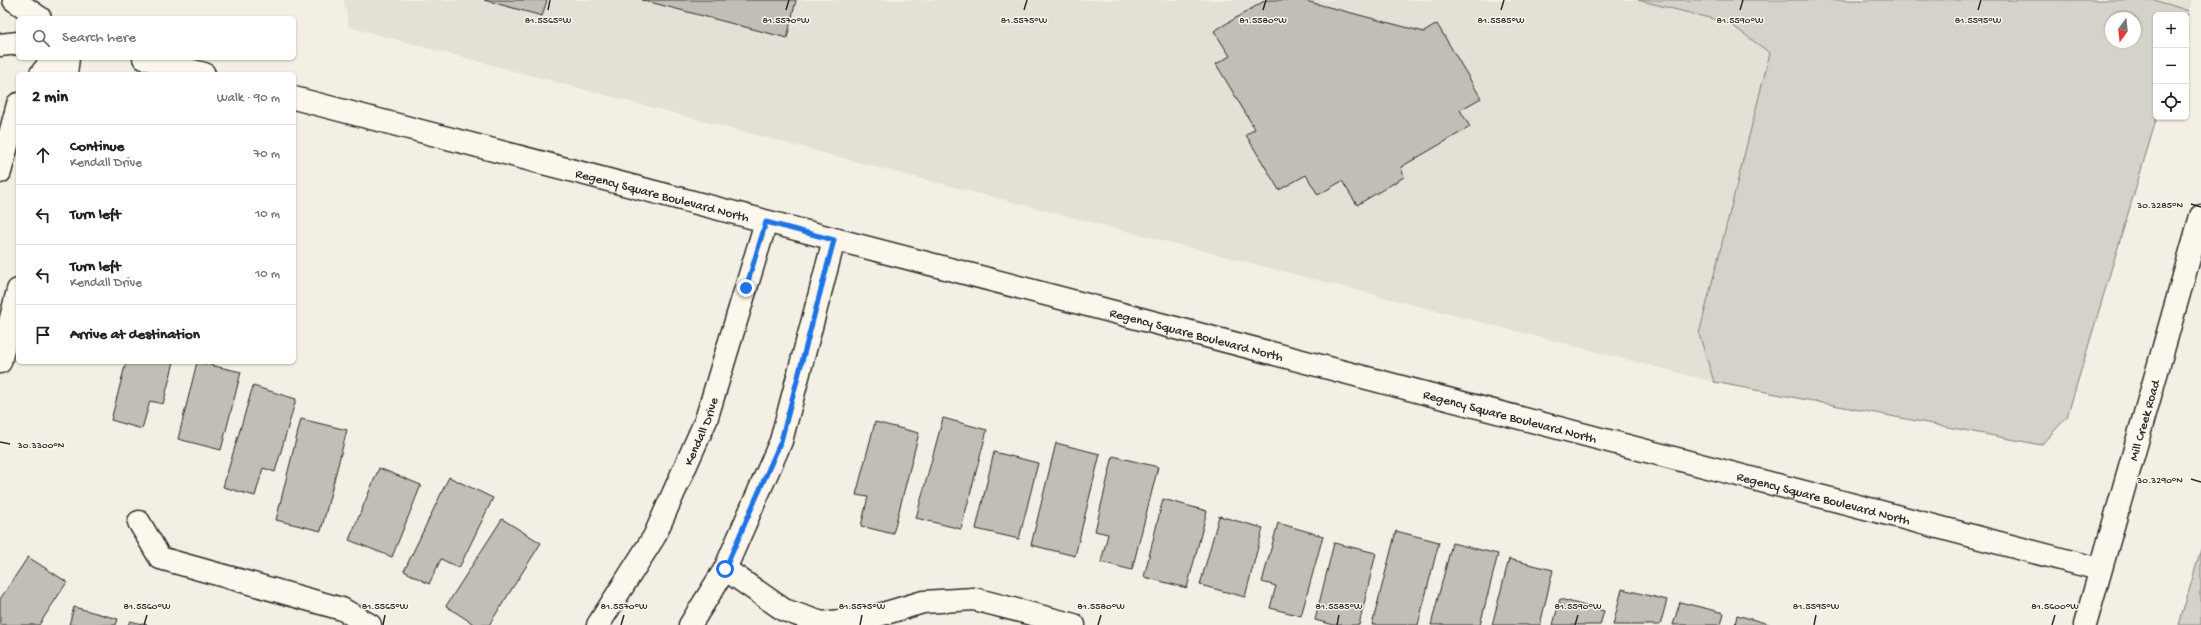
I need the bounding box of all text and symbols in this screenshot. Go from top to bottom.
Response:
north arrow [2105,12,2141,48]
map controls [2153,12,2189,120]
button: + [2153,12,2189,48]
text: 81.5565°W [525,15,572,27]
text: 81.5570°W [762,15,810,27]
text: 81.5575°W [1001,15,1048,27]
text: 81.5580°W [1239,15,1287,27]
text: 81.5585°W [1478,15,1525,27]
text: 81.5590°W [1717,15,1764,27]
text: 81.5595°W [1955,15,2002,27]
search box [16,16,296,60]
icon: search [30,27,52,49]
text: Search here [62,29,136,47]
button: − [2153,48,2189,84]
button: locate [2153,84,2189,120]
text: 2 min [32,88,68,108]
text: Walk · 90 m [217,91,280,106]
text: Continue [70,138,124,156]
icon: ahead [32,144,54,166]
text: 70 m [254,147,280,162]
text: Kendall Drive [70,156,142,171]
street label: Regency Square Boulevard North [574,167,750,226]
text: 30.3285°N [2136,200,2183,212]
icon: left [32,204,54,226]
text: Turn left [70,206,121,224]
text: 10 m [255,207,280,222]
text: Turn left [70,258,121,276]
icon: left [32,264,54,286]
text: 10 m [255,267,280,282]
text: Kendall Drive [70,276,142,291]
route end [737,279,755,297]
street label: Regency Square Boulevard North [1108,306,1285,366]
icon: arrive [32,324,54,346]
text: Arrive at destination [70,326,200,344]
street label: Mill Creek Road [2127,377,2164,463]
street label: Regency Square Boulevard North [1421,388,1598,448]
street label: Kendall Drive [682,396,723,468]
text: 30.3300°N [17,440,65,452]
street label: Regency Square Boulevard North [1735,470,1912,529]
text: 30.3290°N [2136,475,2183,487]
route start [716,560,734,578]
text: 81.5560°W [124,601,171,613]
text: 81.5565°W [362,601,409,613]
text: 81.5570°W [600,601,648,613]
text: 81.5575°W [839,601,886,613]
text: 81.5580°W [1077,601,1125,613]
text: 81.5585°W [1316,601,1363,613]
text: 81.5590°W [1555,601,1602,613]
text: 81.5595°W [1793,601,1840,613]
text: 81.5600°W [2031,601,2079,613]

